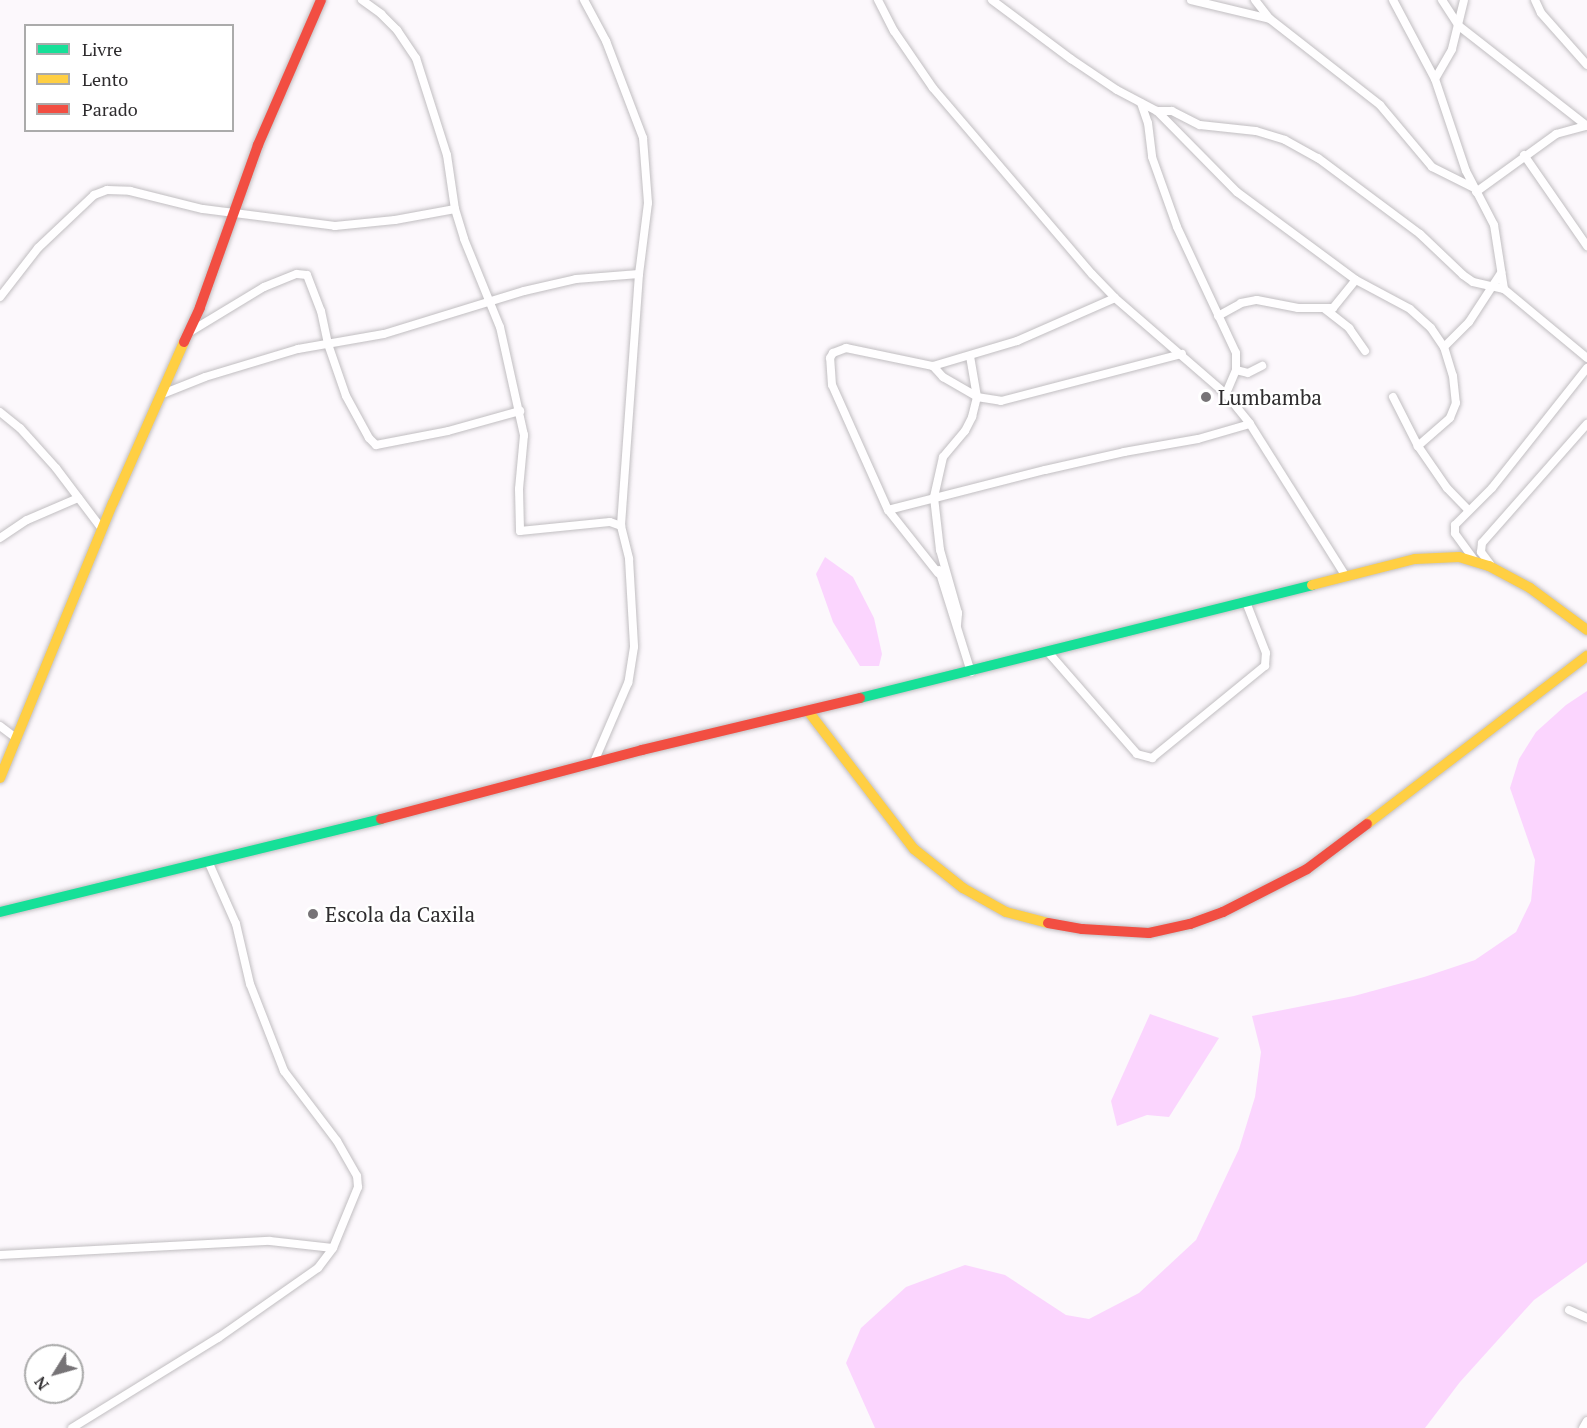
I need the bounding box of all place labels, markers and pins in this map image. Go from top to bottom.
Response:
place label: Lumbamba [1218,384,1322,410]
marker: Lumbamba [1199,390,1213,404]
place label: Escola da Caxila [325,901,475,927]
marker: Escola da Caxila [306,907,320,921]

